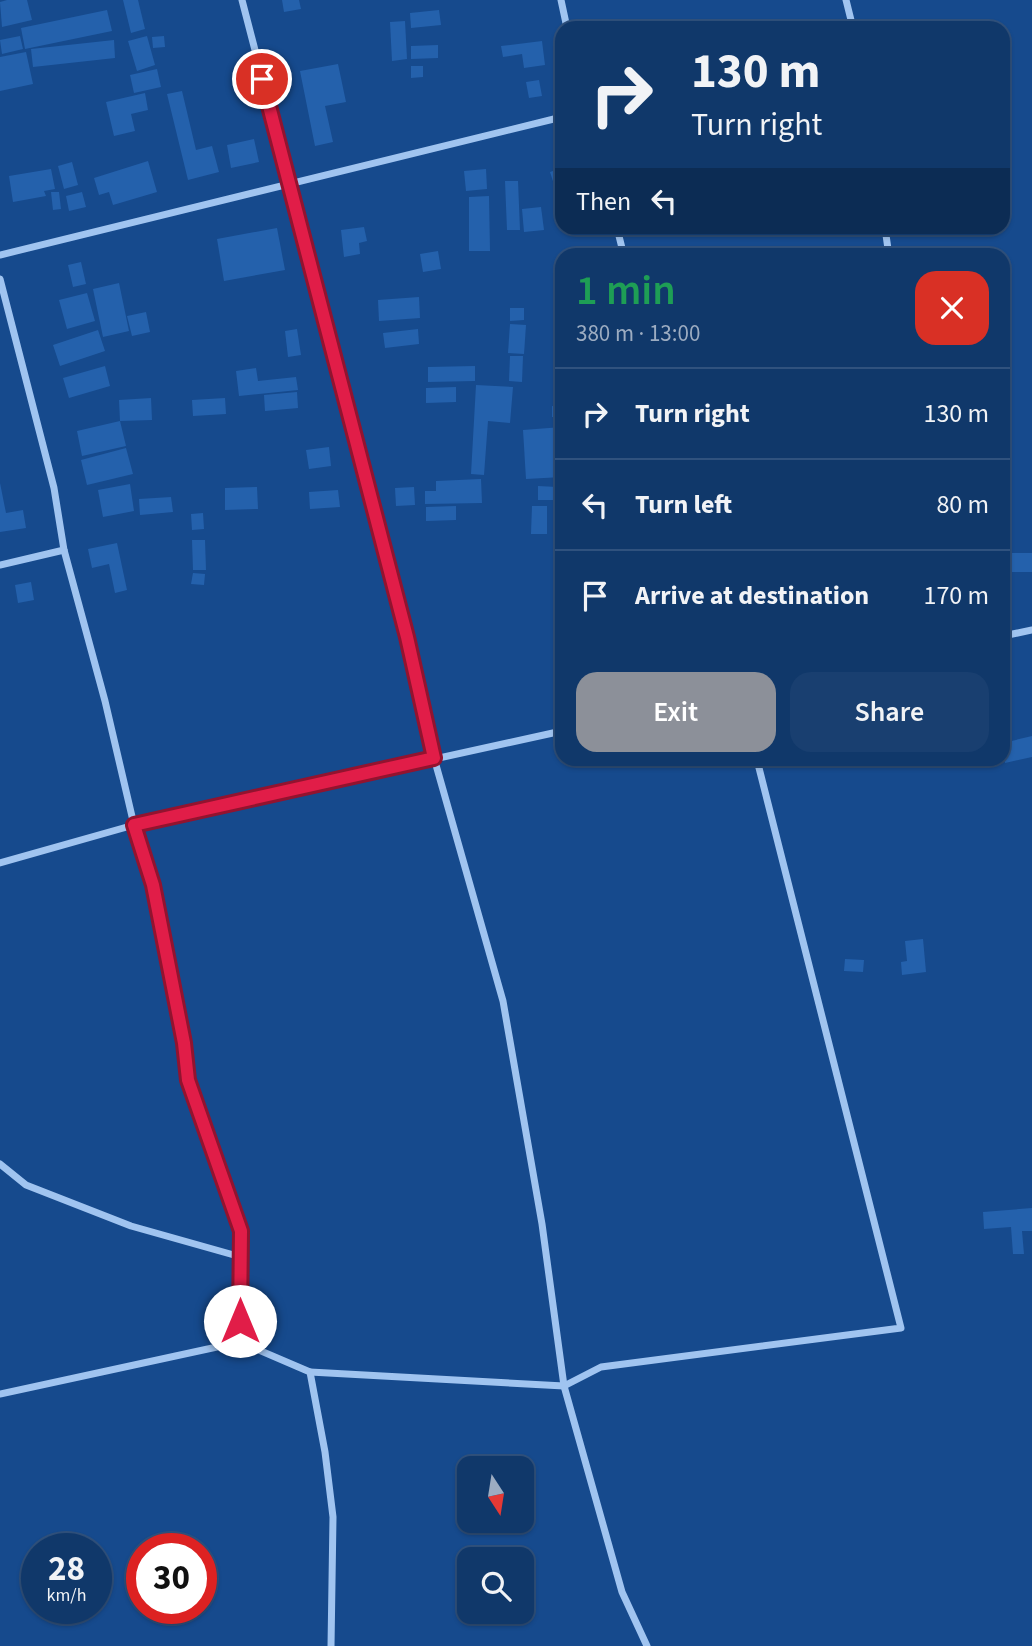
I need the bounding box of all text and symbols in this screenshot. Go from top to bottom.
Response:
text: 130 m [691,37,820,107]
pin [232,49,292,109]
icon: right [576,49,667,140]
icon: arrive [243,60,281,98]
text: Turn right [691,102,822,148]
icon: left [645,182,683,220]
text: Then [576,183,631,220]
text: 1 min [576,261,676,321]
button: close [915,271,989,345]
text: 380 m · 13:00 [576,317,700,350]
icon: right [576,395,614,433]
text: Turn right [635,395,750,432]
text: 130 m [923,395,989,432]
icon: left [576,486,614,524]
text: Turn left [635,486,732,523]
text: 80 m [936,486,989,523]
icon: arrive [576,577,614,615]
text: Arrive at destination [635,577,869,614]
text: 170 m [923,577,989,614]
button: Exit [576,672,776,752]
button: Share [790,672,989,752]
position arrow [203,1284,277,1358]
north arrow [457,1456,534,1533]
map controls [457,1456,534,1624]
speed limit sign: 30 [126,1533,217,1624]
text: 28 [48,1544,85,1594]
button: search [457,1547,534,1624]
text: km/h [47,1583,86,1608]

